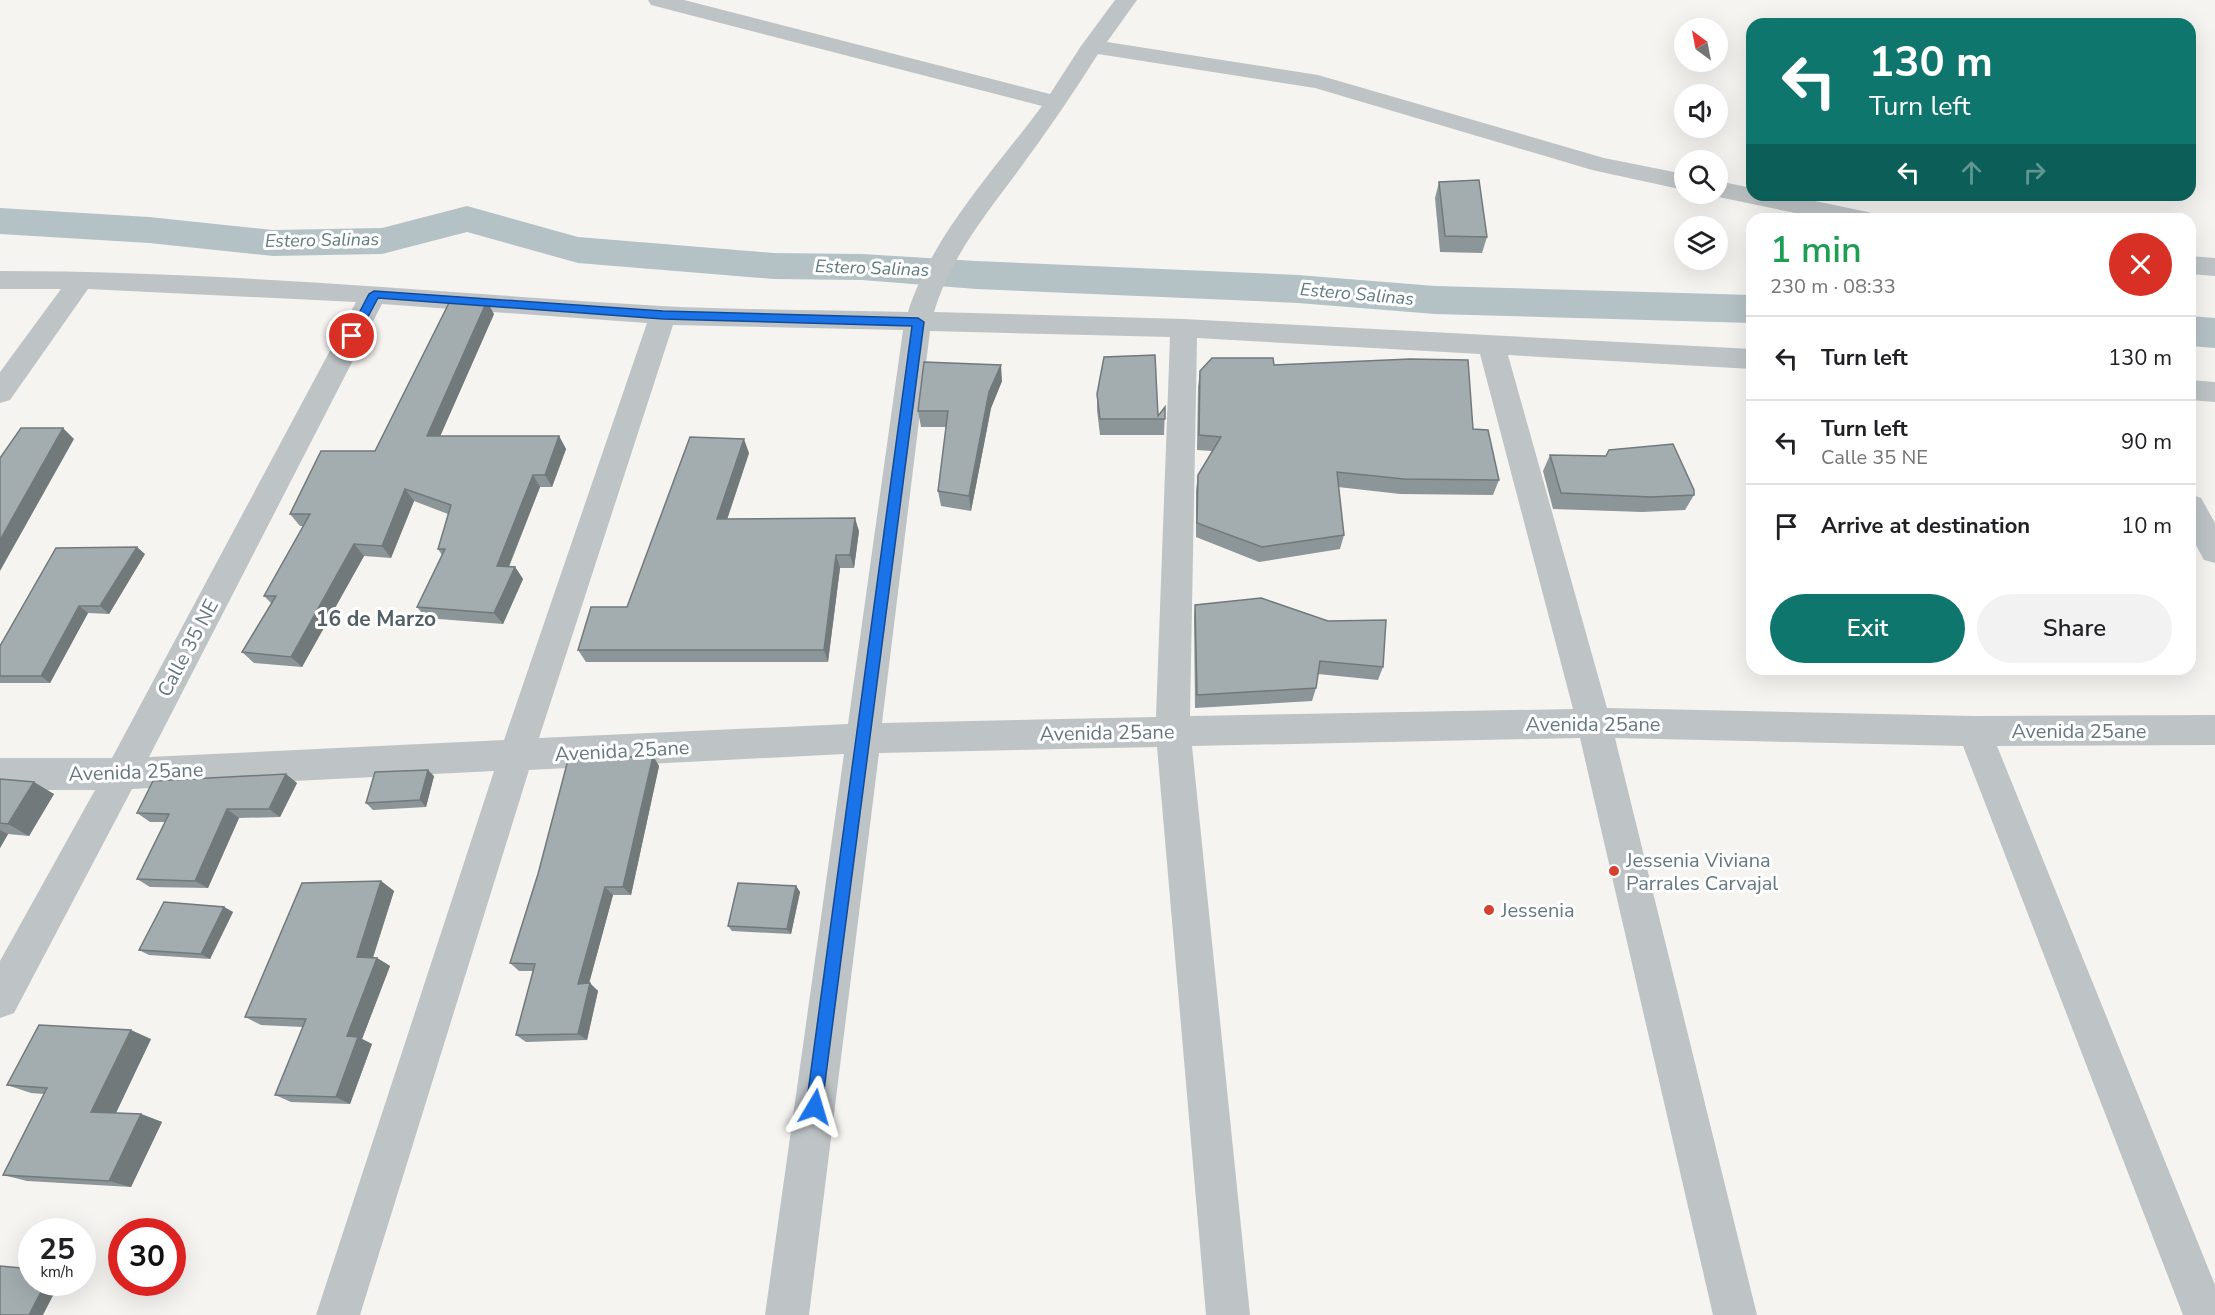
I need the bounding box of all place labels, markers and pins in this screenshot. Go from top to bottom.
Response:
pin [326,310,377,361]
place label: Jessenia Viviana Parrales Carvajal [1625,847,1778,897]
marker: Jessenia Viviana Parrales Carvajal [1607,864,1621,878]
place label: Jessenia [1500,897,1575,924]
marker: Jessenia [1482,903,1496,917]

